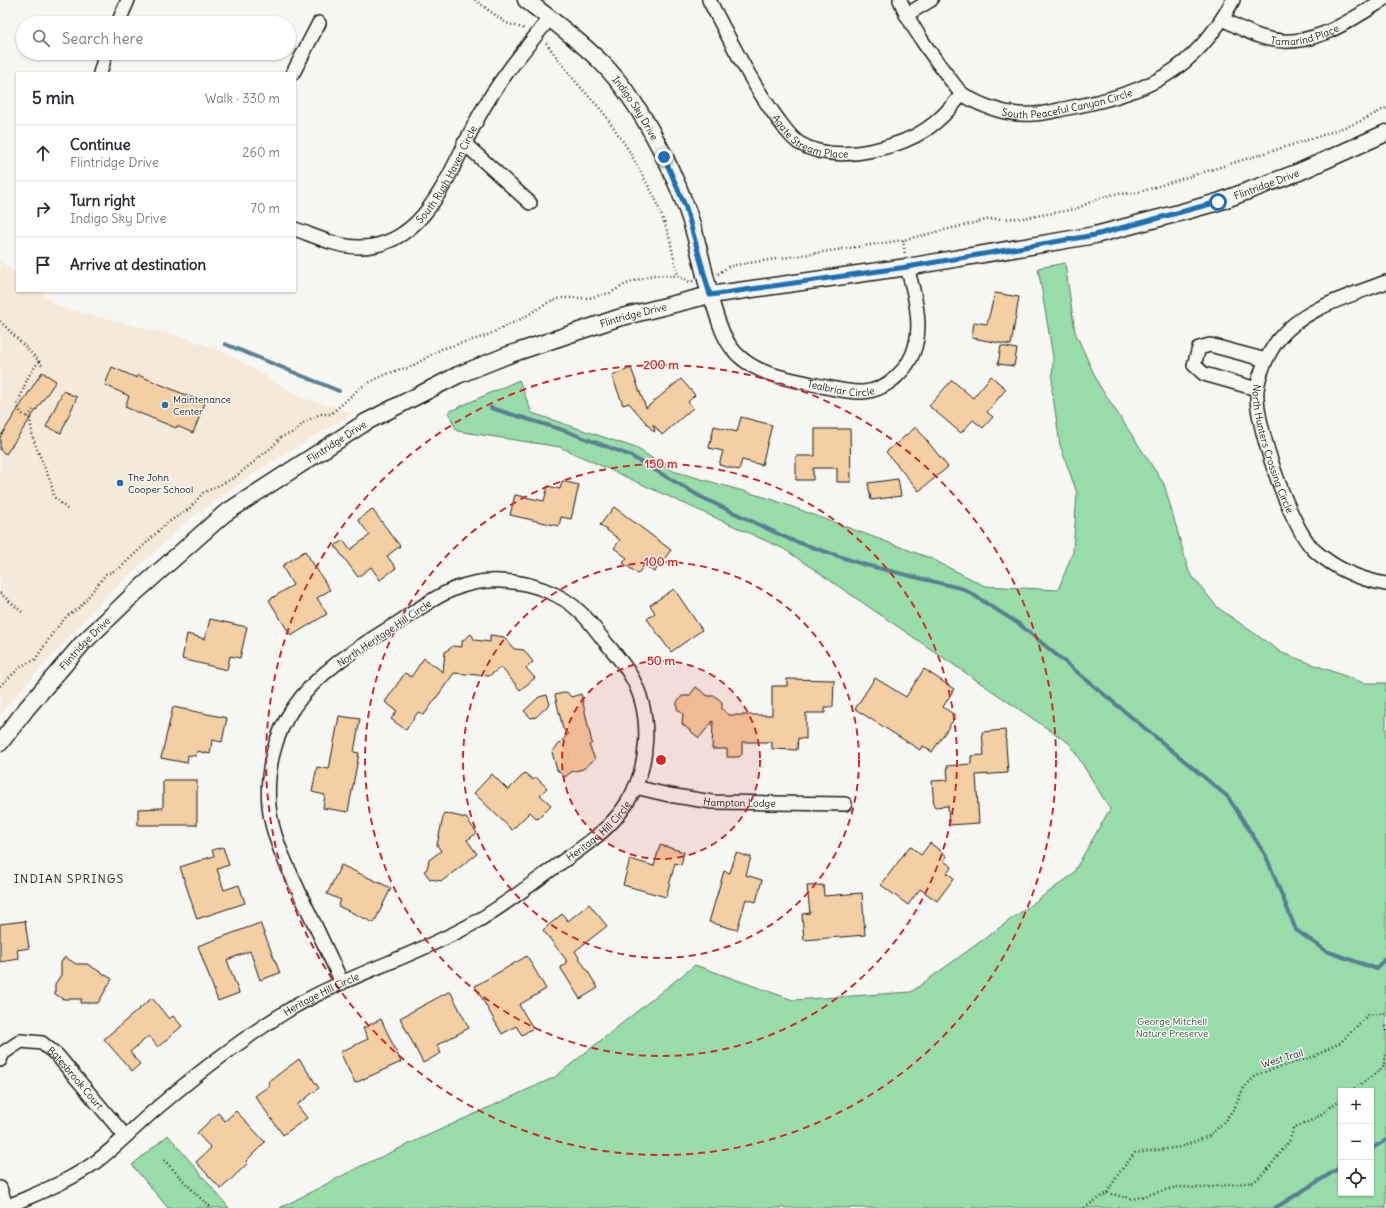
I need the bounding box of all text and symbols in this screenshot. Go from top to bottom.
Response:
search box [16,16,296,60]
street label: Tamarind Place [1270,22,1341,48]
icon: search [30,27,52,49]
text: Search here [62,29,143,48]
street label: Indigo Sky Drive [609,73,661,142]
street label: South Peaceful Canyon Circle [1001,86,1134,121]
text: 5 min [32,87,74,109]
text: Walk · 330 m [205,90,280,107]
street label: Agate Stream Place [769,112,849,161]
street label: South Rush Haven Circle [413,123,480,226]
text: Continue [70,135,131,154]
icon: ahead [32,142,54,164]
text: 260 m [242,144,280,161]
route end [655,148,673,166]
text: Flintridge Drive [70,154,159,171]
street label: Flintridge Drive [1232,167,1301,203]
text: Turn right [70,191,135,210]
route start [1209,193,1227,211]
icon: right [32,198,54,220]
text: 70 m [251,200,280,217]
text: Indigo Sky Drive [70,210,166,227]
icon: arrive [32,254,54,276]
text: Arrive at destination [70,255,206,274]
street label: Flintridge Drive [598,300,668,331]
text: 200 m [643,357,679,372]
street label: Tealbriar Circle [806,377,876,399]
street label: North Hunters Crossing Circle [1250,383,1296,515]
place label: Maintenance Center [173,393,231,418]
marker: Maintenance Center [160,400,170,410]
street label: Flintridge Drive [304,418,369,466]
text: 150 m [645,456,678,471]
place label: The John Cooper School [128,471,193,496]
marker: The John Cooper School [115,478,125,488]
text: 100 m [644,554,678,569]
street label: North Heritage Hill Circle [335,597,434,670]
street label: Flintridge Drive [57,614,113,673]
text: 50 m [647,653,676,668]
centre of rings [654,753,668,767]
street label: Hampton Lodge [702,795,776,810]
street label: Heritage Hill Circle [564,799,634,864]
district label: INDIAN SPRINGS [14,871,124,886]
street label: Heritage Hill Circle [281,970,361,1019]
park label: George Mitchell Nature Preserve [1136,1015,1208,1040]
street label: Batesbrook Court [45,1044,106,1113]
street label: West Trail [1260,1046,1305,1071]
map controls [1338,1088,1374,1196]
button: + [1338,1088,1374,1124]
button: − [1338,1124,1374,1160]
button: locate [1338,1160,1374,1196]

